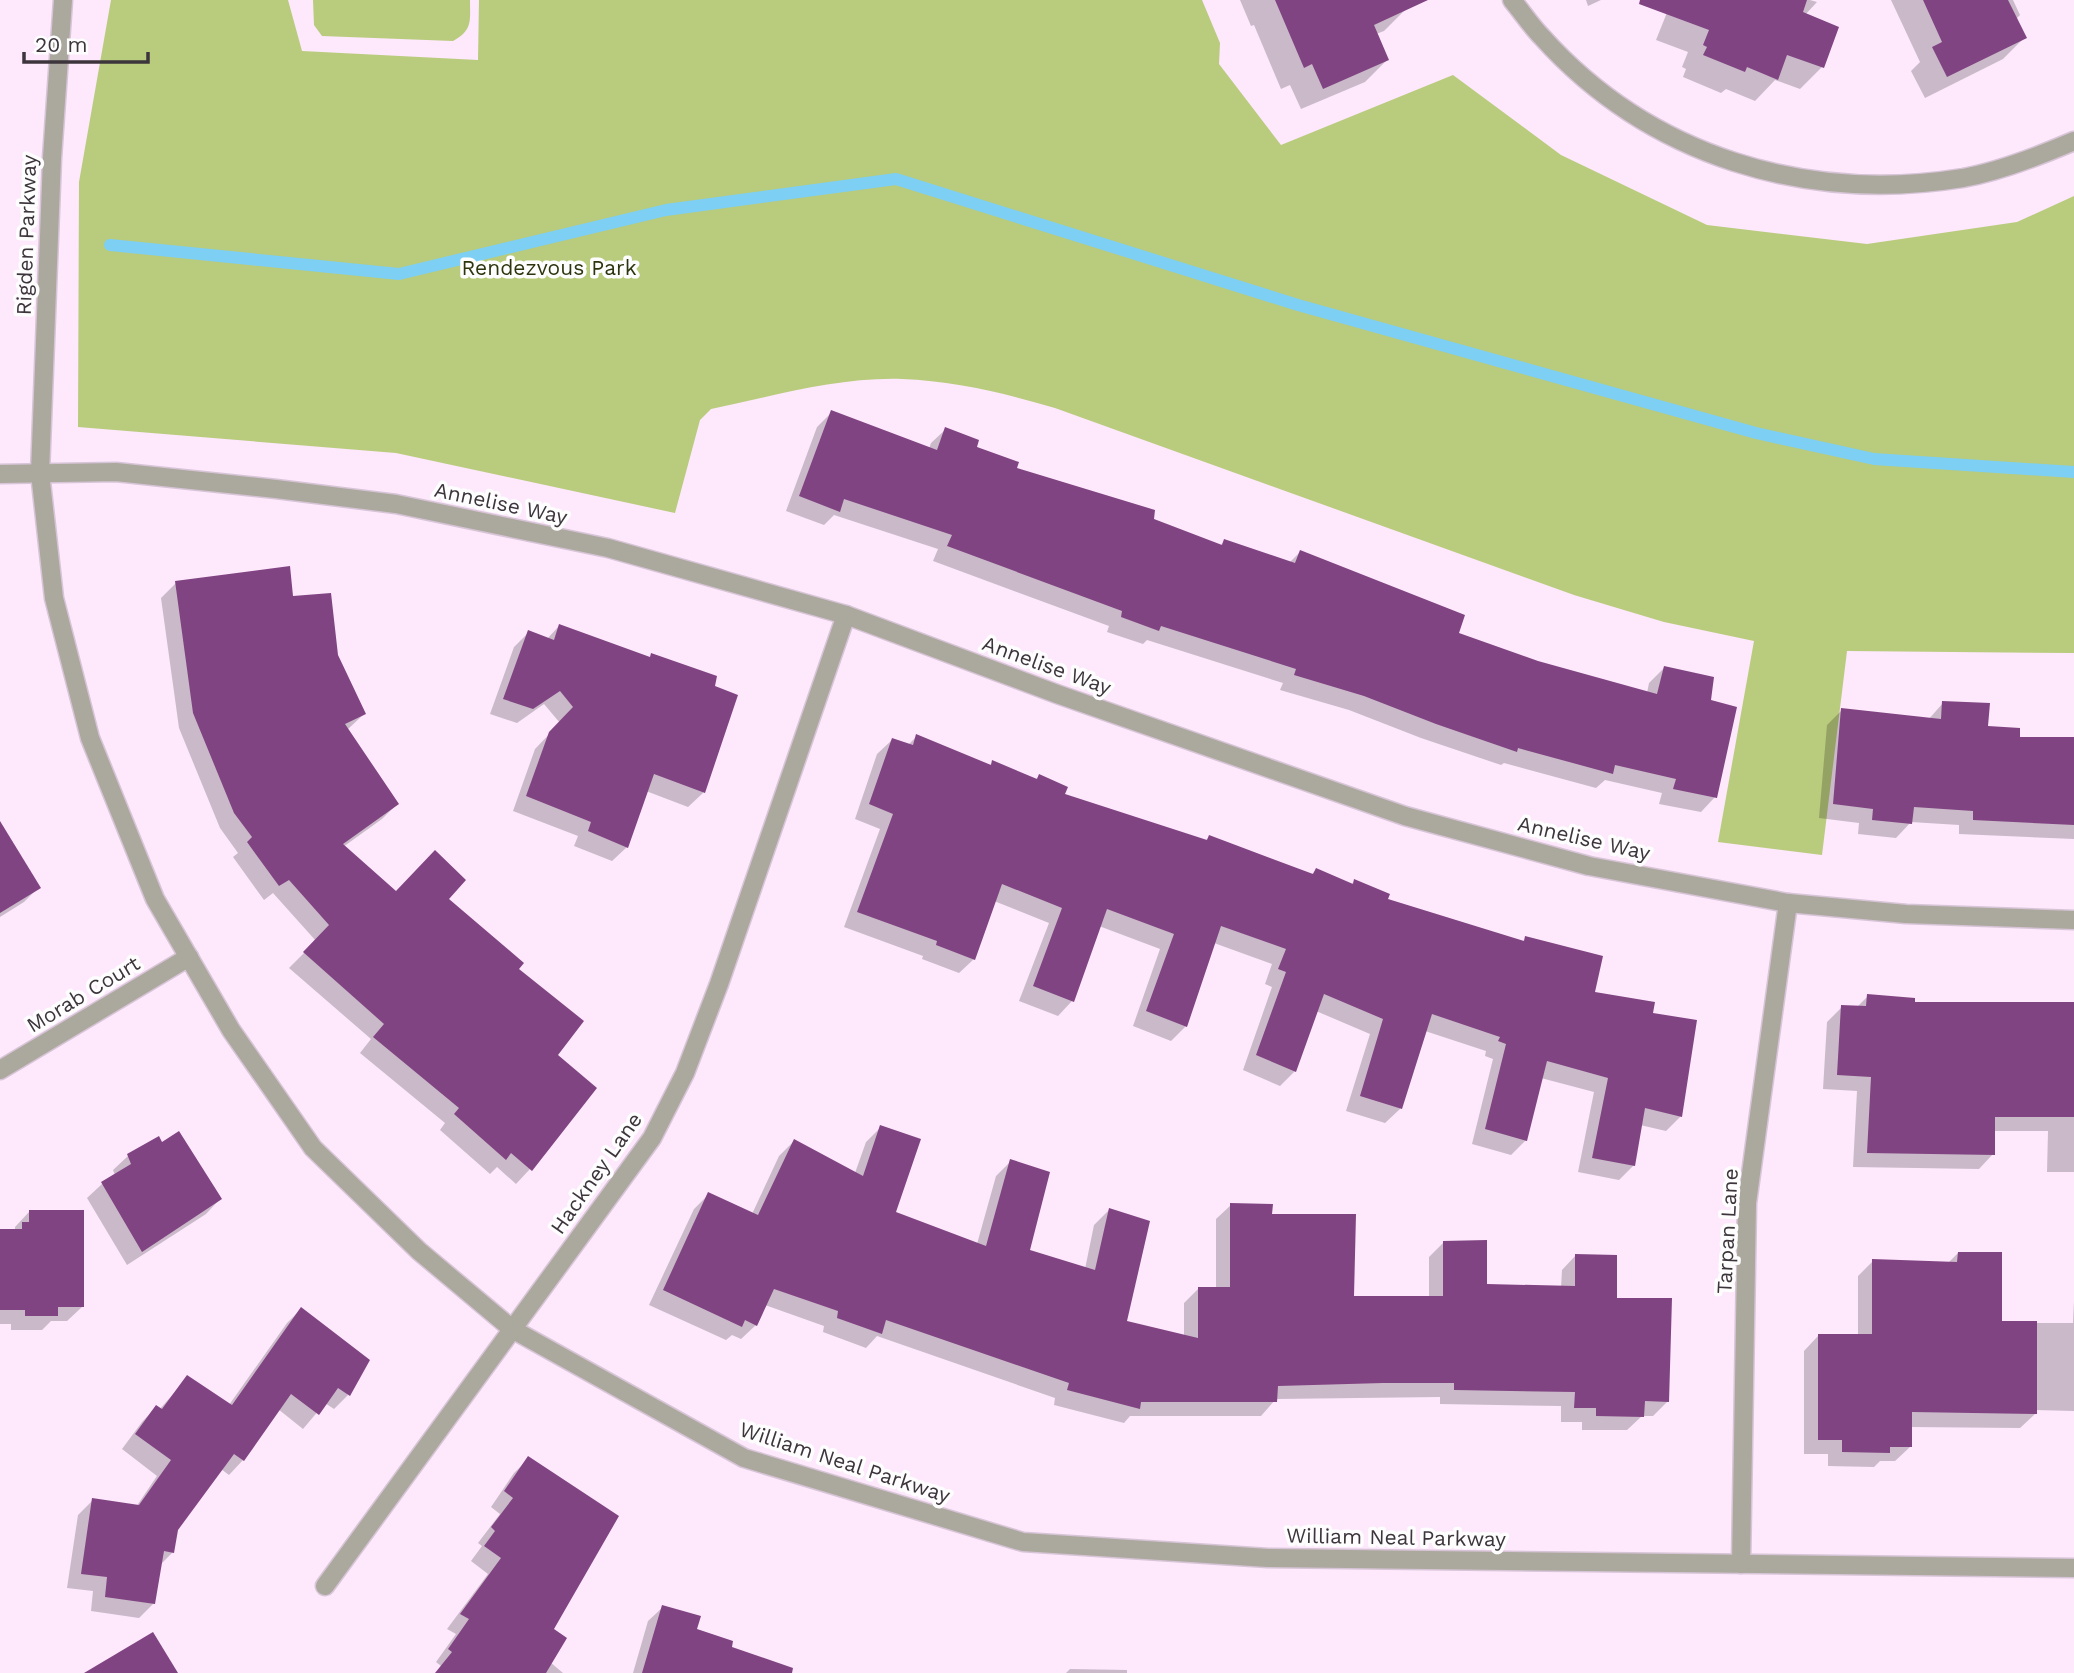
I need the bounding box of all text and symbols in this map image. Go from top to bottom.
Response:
scale bar [24,21,149,65]
text: 20 m [35,32,87,57]
street label: Rigden Parkway [11,154,41,316]
park label: Rendezvous Park [461,255,637,280]
street label: Annelise Way [432,477,570,529]
street label: Annelise Way [979,630,1115,700]
street label: Annelise Way [1515,811,1653,865]
street label: Morab Court [22,950,144,1038]
street label: Hackney Lane [545,1107,647,1239]
street label: Tarpan Lane [1711,1168,1743,1294]
street label: William Neal Parkway [737,1416,954,1508]
street label: William Neal Parkway [1286,1523,1506,1551]

